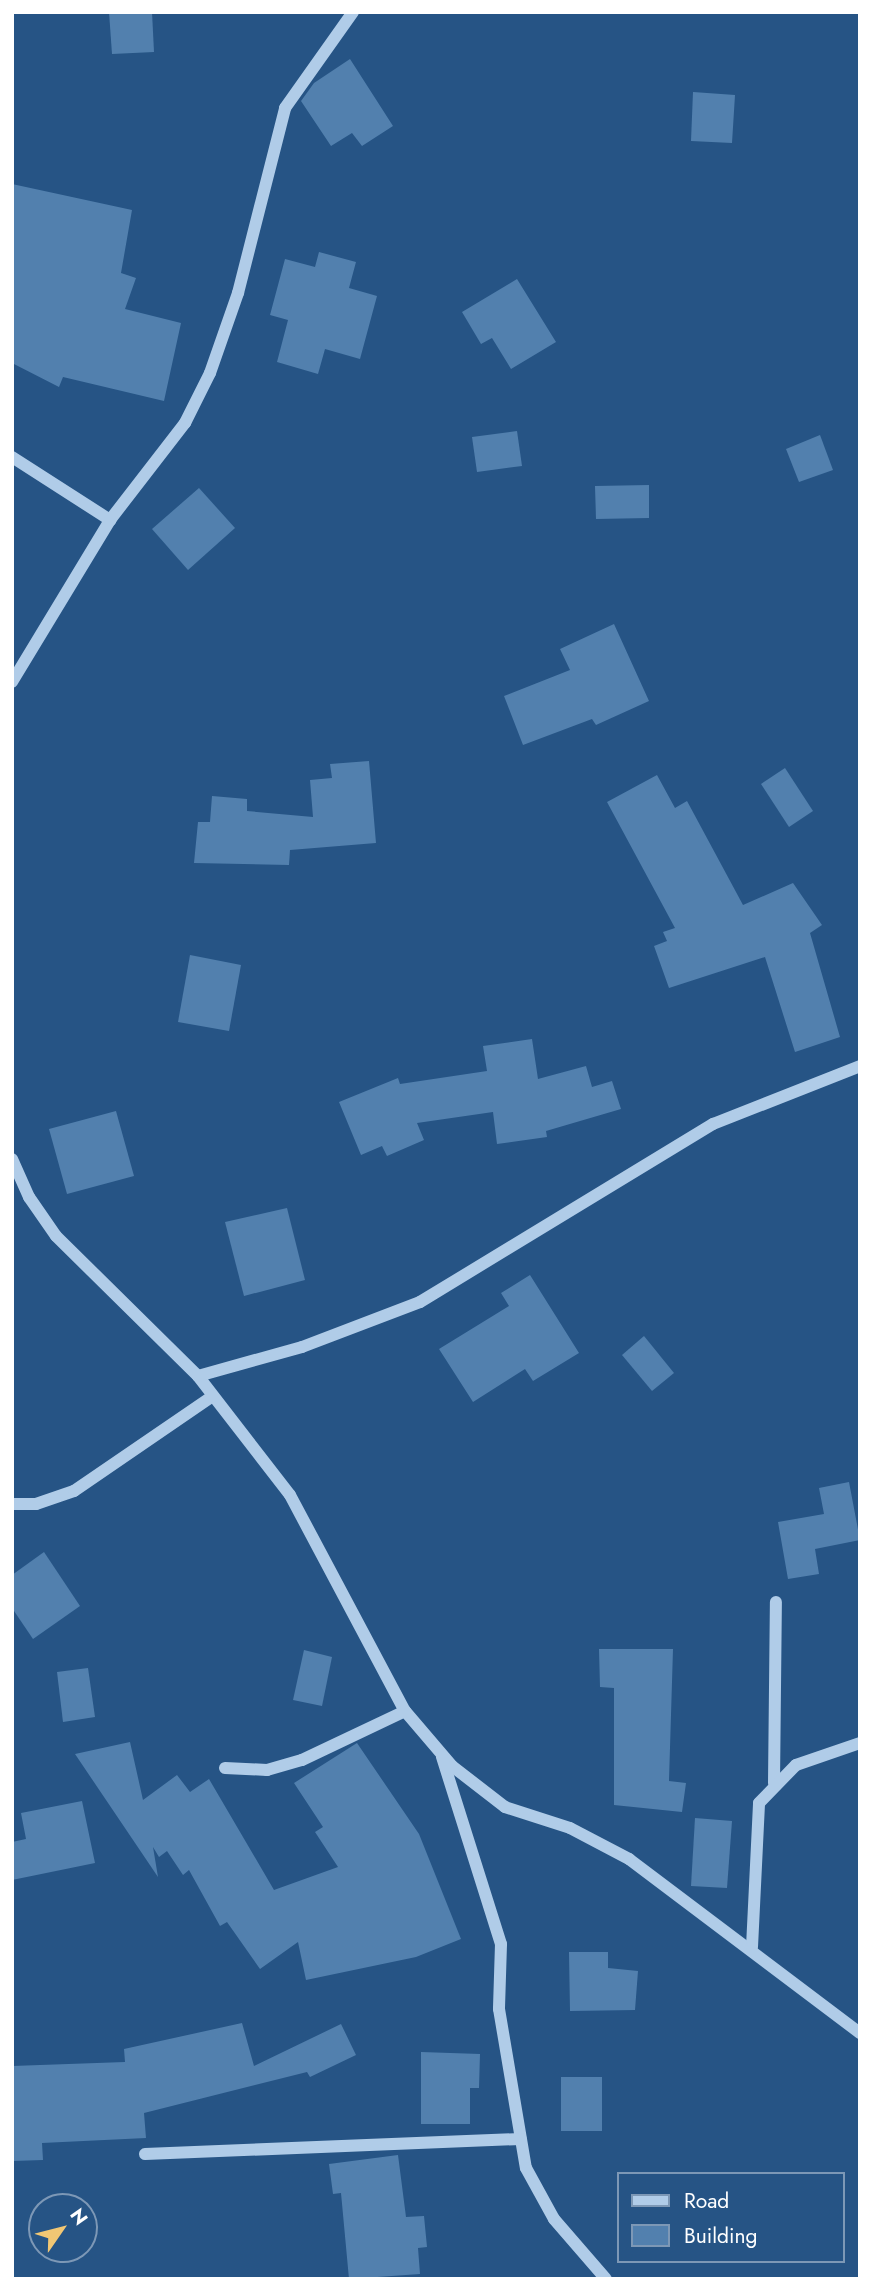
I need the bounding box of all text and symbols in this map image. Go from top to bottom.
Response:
legend [616,2172,844,2263]
text: Road [684,2186,729,2216]
north arrow [28,2193,98,2263]
text: N [64,2203,94,2231]
text: Building [684,2221,757,2251]

